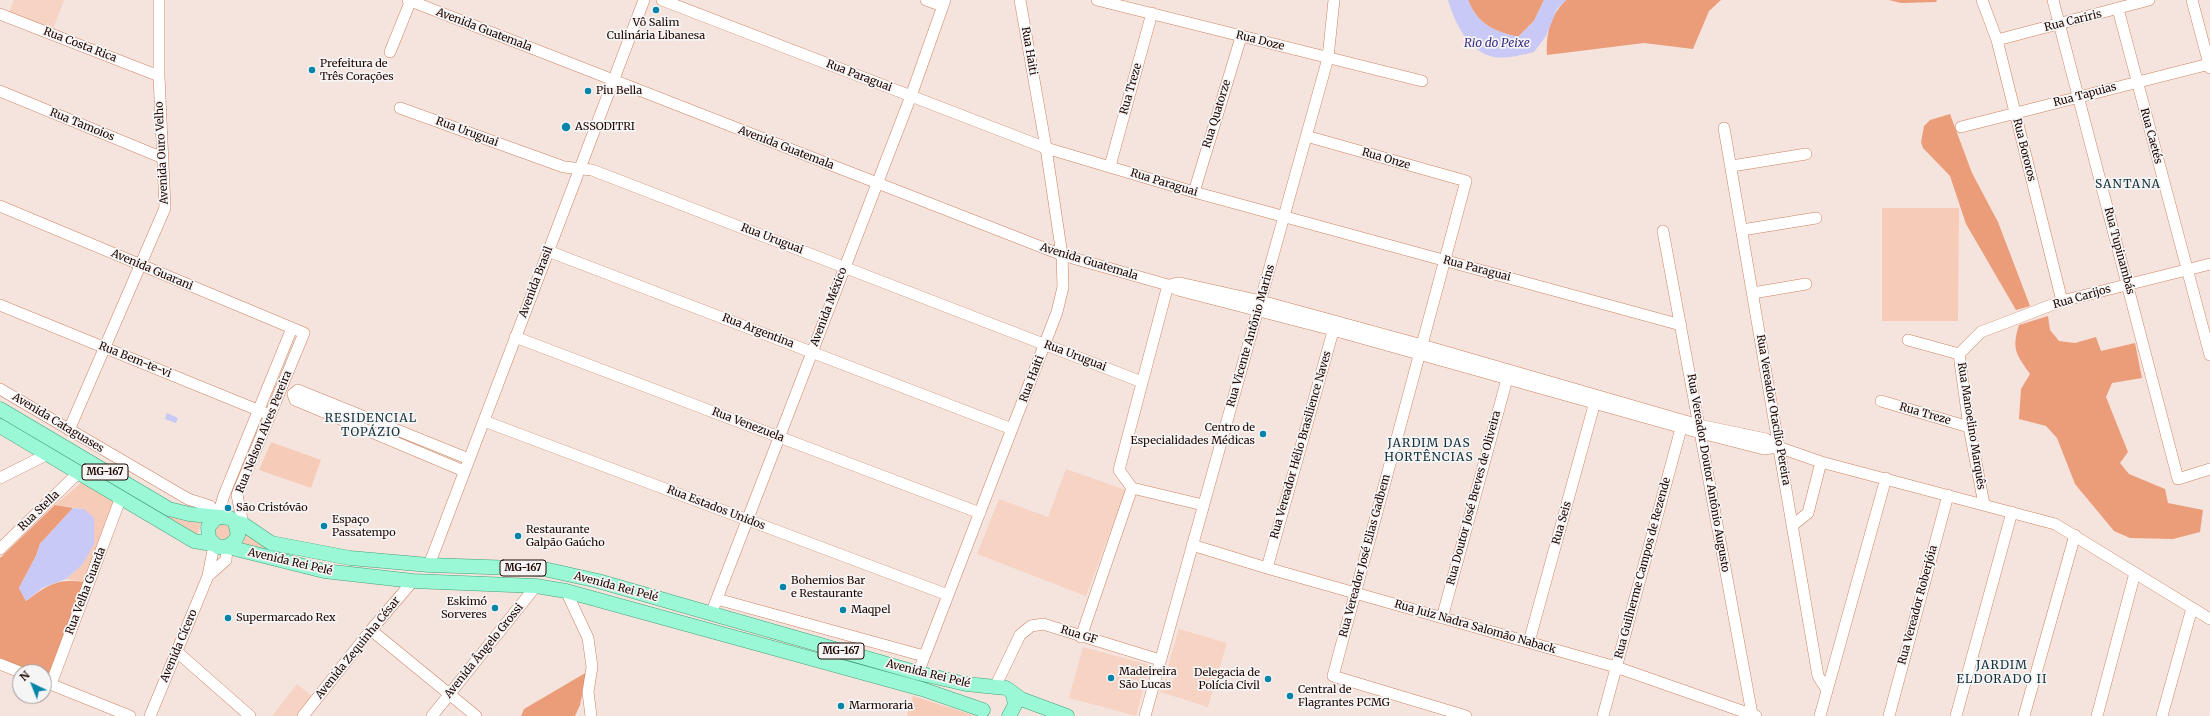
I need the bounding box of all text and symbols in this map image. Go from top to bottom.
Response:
marker: Vô Salim Culinária Libanesa [651,5,661,15]
street label: Avenida Guatemala [434,6,534,54]
street label: Rua Cariris [2043,8,2103,34]
place label: Vô Salim Culinária Libanesa [607,16,705,42]
street label: Rua Costa Rica [42,25,118,65]
street label: Rua Haiti [1018,26,1040,76]
street label: Rua Doze [1234,29,1286,53]
water label: Rio do Peixe [1464,37,1530,51]
place label: Prefeitura de Três Corações [320,57,394,83]
street label: Rua Paraguai [824,57,894,95]
street label: Rua Treze [1117,62,1145,116]
marker: Prefeitura de Três Corações [307,65,317,75]
street label: Rua Quatorze [1200,78,1234,150]
street label: Rua Tapuias [2052,80,2118,110]
place label: Piu Bella [596,84,642,98]
marker: Piu Bella [583,86,593,96]
street label: Avenida Ouro Velho [153,101,171,205]
street label: Rua Tamoios [48,106,116,144]
street label: Rua Caetés [2137,107,2165,165]
street label: Rua Uruguai [434,115,500,149]
street label: Rua Bororos [2010,117,2038,183]
place label: ASSODITRI [575,120,635,134]
marker: ASSODITRI [560,121,572,133]
street label: Avenida Guatemala [736,124,836,172]
street label: Rua Onze [1360,146,1412,172]
street label: Rua Paraguai [1129,167,1199,199]
district label: SANTANA [2095,178,2161,192]
street label: Rua Tupinambás [2101,206,2137,296]
street label: Rua Uruguai [739,221,805,257]
street label: Avenida Guatemala [1038,241,1140,283]
street label: Avenida Brasil [516,244,556,320]
street label: Avenida Guarani [109,247,195,293]
street label: Rua Paraguai [1442,254,1512,284]
street label: Rua Vicente Antônio Marins [1224,263,1278,409]
street label: Avenida México [808,266,850,348]
street label: Rua Carijos [2052,282,2112,312]
street label: Rua Argentina [720,311,796,351]
street label: Rua Vereador Otacílio Pereira [1753,333,1793,487]
street label: Rua Uruguai [1042,338,1108,374]
street label: Rua Bem-te-vi [97,339,173,381]
street label: Rua Vereador Hélio Brasilience Naves [1268,350,1334,540]
street label: Rua Haiti [1017,354,1047,404]
street label: Rua Manoelino Marquês [1954,361,1988,491]
street label: Rua Nelson Alves Pereira [233,369,295,495]
street label: Rua Vereador Doutor Antônio Augusto [1684,373,1732,573]
street label: Avenida Cataguases [10,390,106,456]
street label: Rua Treze [1898,400,1952,428]
street label: Rua Venezuela [710,405,786,445]
street label: Rua Doutor José Breves de Oliveira [1444,409,1504,587]
district label: RESIDENCIAL TOPÁZIO [325,412,417,440]
place label: Centro de Especialidades Médicas [1131,421,1255,447]
marker: Centro de Especialidades Médicas [1258,429,1268,439]
district label: JARDIM DAS HORTÊNCIAS [1384,437,1474,465]
road number: MG-167 [82,464,128,480]
street label: Rua Vereador José Elias Gadbem [1337,473,1393,639]
street label: Rua Guilherme Campos de Rezende [1612,476,1674,660]
street label: Rua Estados Unidos [665,483,767,533]
street label: Rua Stella [16,488,62,534]
street label: Rua Seis [1550,500,1574,546]
place label: São Cristóvão [236,501,308,515]
marker: São Cristóvão [223,503,233,513]
place label: Espaço Passatempo [332,513,396,539]
marker: Espaço Passatempo [319,521,329,531]
place label: Restaurante Galpão Gaúcho [526,523,605,549]
marker: Restaurante Galpão Gaúcho [513,531,523,541]
street label: Rua Vereador Roberjóia [1896,544,1940,666]
street label: Rua Velha Guarda [63,545,109,637]
street label: Avenida Rei Pelé [247,546,333,578]
road number: MG-167 [500,560,546,576]
street label: Avenida Rei Pelé [573,569,659,605]
place label: Bohemios Bar e Restaurante [791,574,865,600]
marker: Bohemios Bar e Restaurante [778,582,788,592]
street label: Avenida Zequinha César [313,594,403,702]
place label: Eskimó Sorveres [441,595,487,621]
street label: Rua Juiz Nadra Salomão Naback [1393,598,1557,656]
street label: Avenida Ângelo Grossi [442,601,526,701]
marker: Eskimó Sorveres [490,603,500,613]
place label: Maqpel [851,603,891,617]
marker: Maqpel [838,605,848,615]
street label: Avenida Cícero [158,608,200,684]
place label: Supermarcado Rex [236,611,335,625]
marker: Supermarcado Rex [223,613,233,623]
street label: Rua GF [1059,623,1099,647]
road number: MG-167 [818,643,864,659]
street label: Avenida Rei Pelé [885,657,971,691]
district label: JARDIM ELDORADO II [1956,659,2048,687]
north arrow [12,664,52,704]
place label: Madeireira São Lucas [1119,665,1177,691]
place label: Delegacia de Polícia Civil [1194,666,1260,692]
text: N [17,668,32,684]
marker: Madeireira São Lucas [1106,673,1116,683]
marker: Delegacia de Polícia Civil [1263,674,1273,684]
place label: Central de Flagrantes PCMG [1298,683,1390,709]
marker: Central de Flagrantes PCMG [1285,691,1295,701]
place label: Marmoraria [849,699,913,713]
marker: Marmoraria [836,701,846,711]

